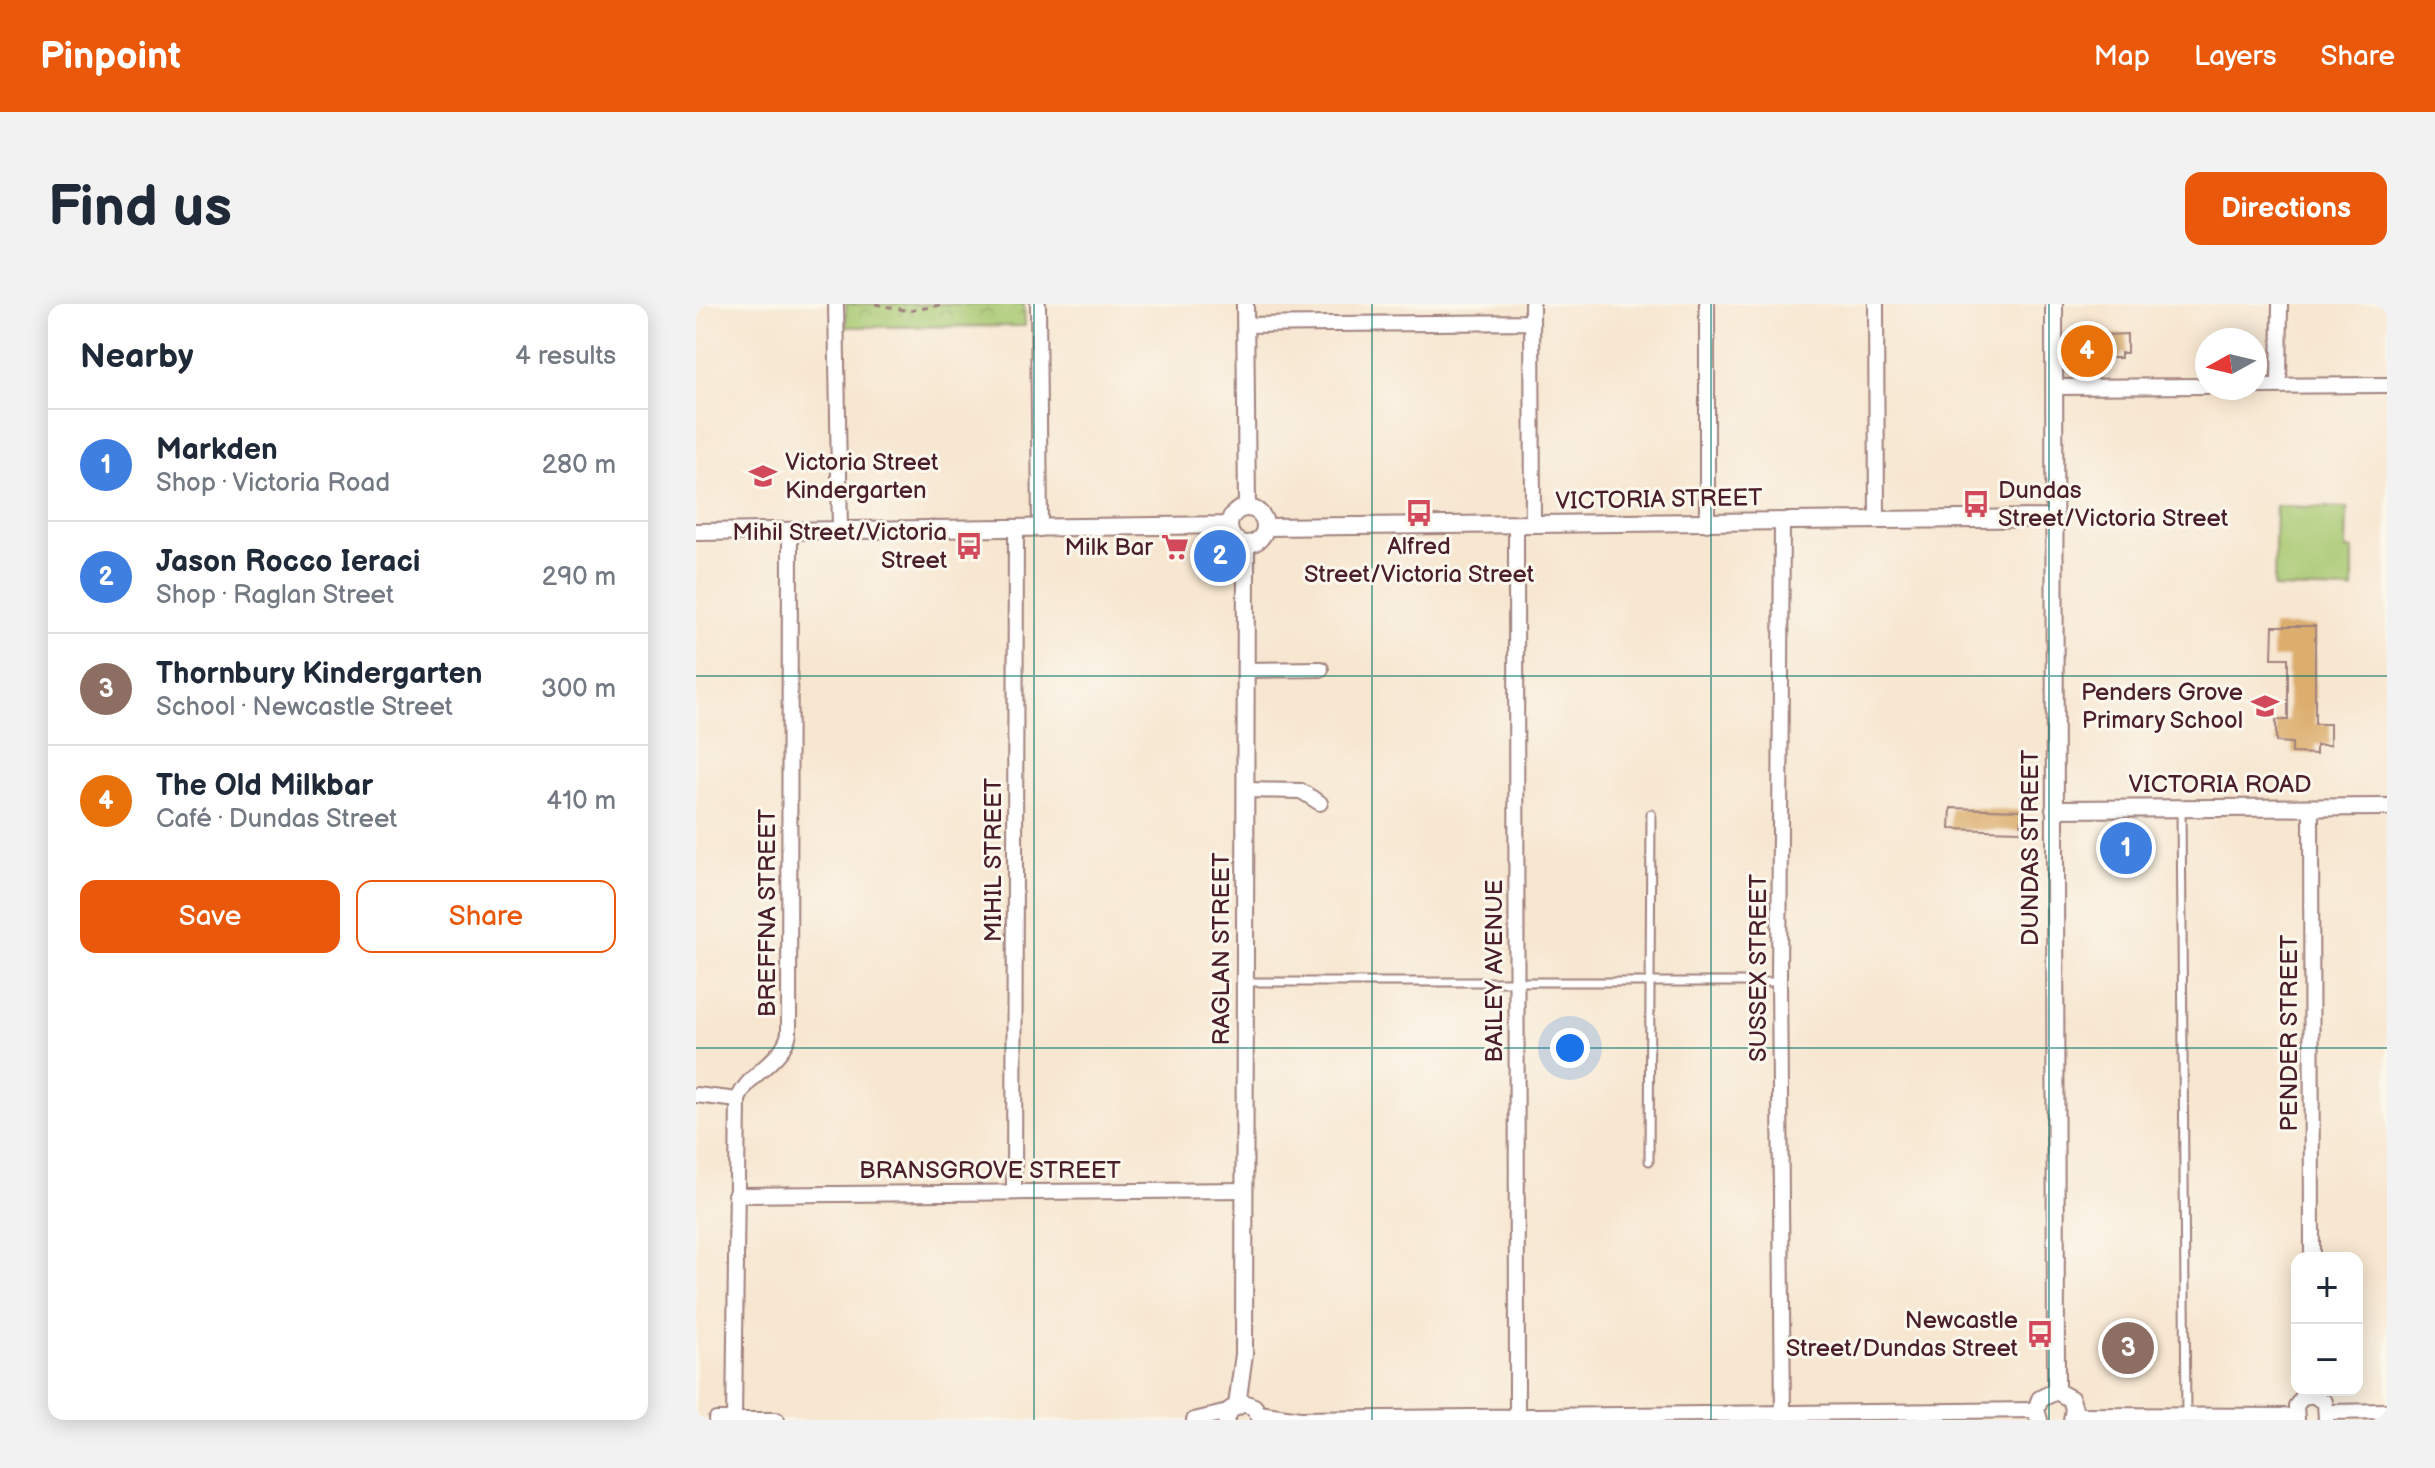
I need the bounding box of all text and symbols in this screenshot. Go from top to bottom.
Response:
text: Pinpoint [40,34,181,79]
text: Map [2094,40,2150,73]
text: Layers [2194,40,2277,73]
text: Share [2321,40,2395,73]
button: Directions [2185,172,2387,245]
text: Find us [48,175,232,242]
pin: 4 [2061,321,2113,381]
north arrow [2195,328,2267,400]
text: Nearby [80,336,194,377]
text: 4 results [515,341,616,372]
text: Markden [156,432,278,468]
place label: Victoria Street Kindergarten [785,448,939,505]
text: 1 [101,450,111,481]
text: 280 m [542,450,616,481]
school or university icon: Victoria Street Kindergarten [748,461,778,491]
text: Shop · Victoria Road [156,468,390,499]
place label: Dundas Street/Victoria Street [1998,476,2229,533]
street label: VICTORIA STREET [1555,483,1763,516]
bus stop icon: Dundas Street/Victoria Street [1961,489,1991,519]
bus stop icon: Alfred Street/Victoria Street [1404,498,1434,528]
place label: Mihil Street/Victoria Street [732,518,948,575]
pin: 2 [1194,526,1246,586]
bus stop icon: Mihil Street/Victoria Street [954,531,984,561]
supermarket icon: Milk Bar [1160,532,1190,562]
place label: Alfred Street/Victoria Street [1304,532,1535,589]
place label: Milk Bar [1064,533,1153,562]
text: Jason Rocco Ieraci [156,544,420,580]
text: 2 [98,562,114,593]
text: 290 m [542,562,616,593]
text: Shop · Raglan Street [156,580,394,611]
text: Thornbury Kindergarten [156,656,482,692]
text: 3 [98,674,114,705]
text: 300 m [541,674,616,705]
place label: Penders Grove Primary School [2081,678,2243,735]
school or university icon: Penders Grove Primary School [2250,691,2280,721]
text: School · Newcastle Street [156,692,453,723]
street label: DUNDAS STREET [2016,749,2045,946]
text: The Old Milkbar [156,768,373,804]
street label: VICTORIA ROAD [2129,770,2311,799]
street label: MIHIL STREET [979,777,1008,942]
text: 4 [98,786,114,817]
text: 410 m [546,786,616,817]
text: Café · Dundas Street [156,804,397,835]
street label: BREFFNA STREET [753,808,782,1017]
pin: 1 [2100,818,2152,878]
street label: RAGLAN STREET [1207,852,1236,1046]
street label: SUSSEX STREET [1744,873,1773,1062]
street label: BAILEY AVENUE [1480,879,1509,1063]
button: Save [80,880,340,953]
button: Share [356,880,616,953]
street label: PENDER STREET [2275,934,2304,1131]
your location [1550,1028,1590,1068]
street label: BRANSGROVE STREET [859,1156,1122,1185]
map controls [2291,1252,2363,1396]
button: + [2291,1252,2363,1324]
place label: Newcastle Street/Dundas Street [1786,1306,2019,1363]
pin: 3 [2102,1318,2154,1378]
bus stop icon: Newcastle Street/Dundas Street [2025,1319,2055,1349]
button: − [2291,1324,2363,1396]

